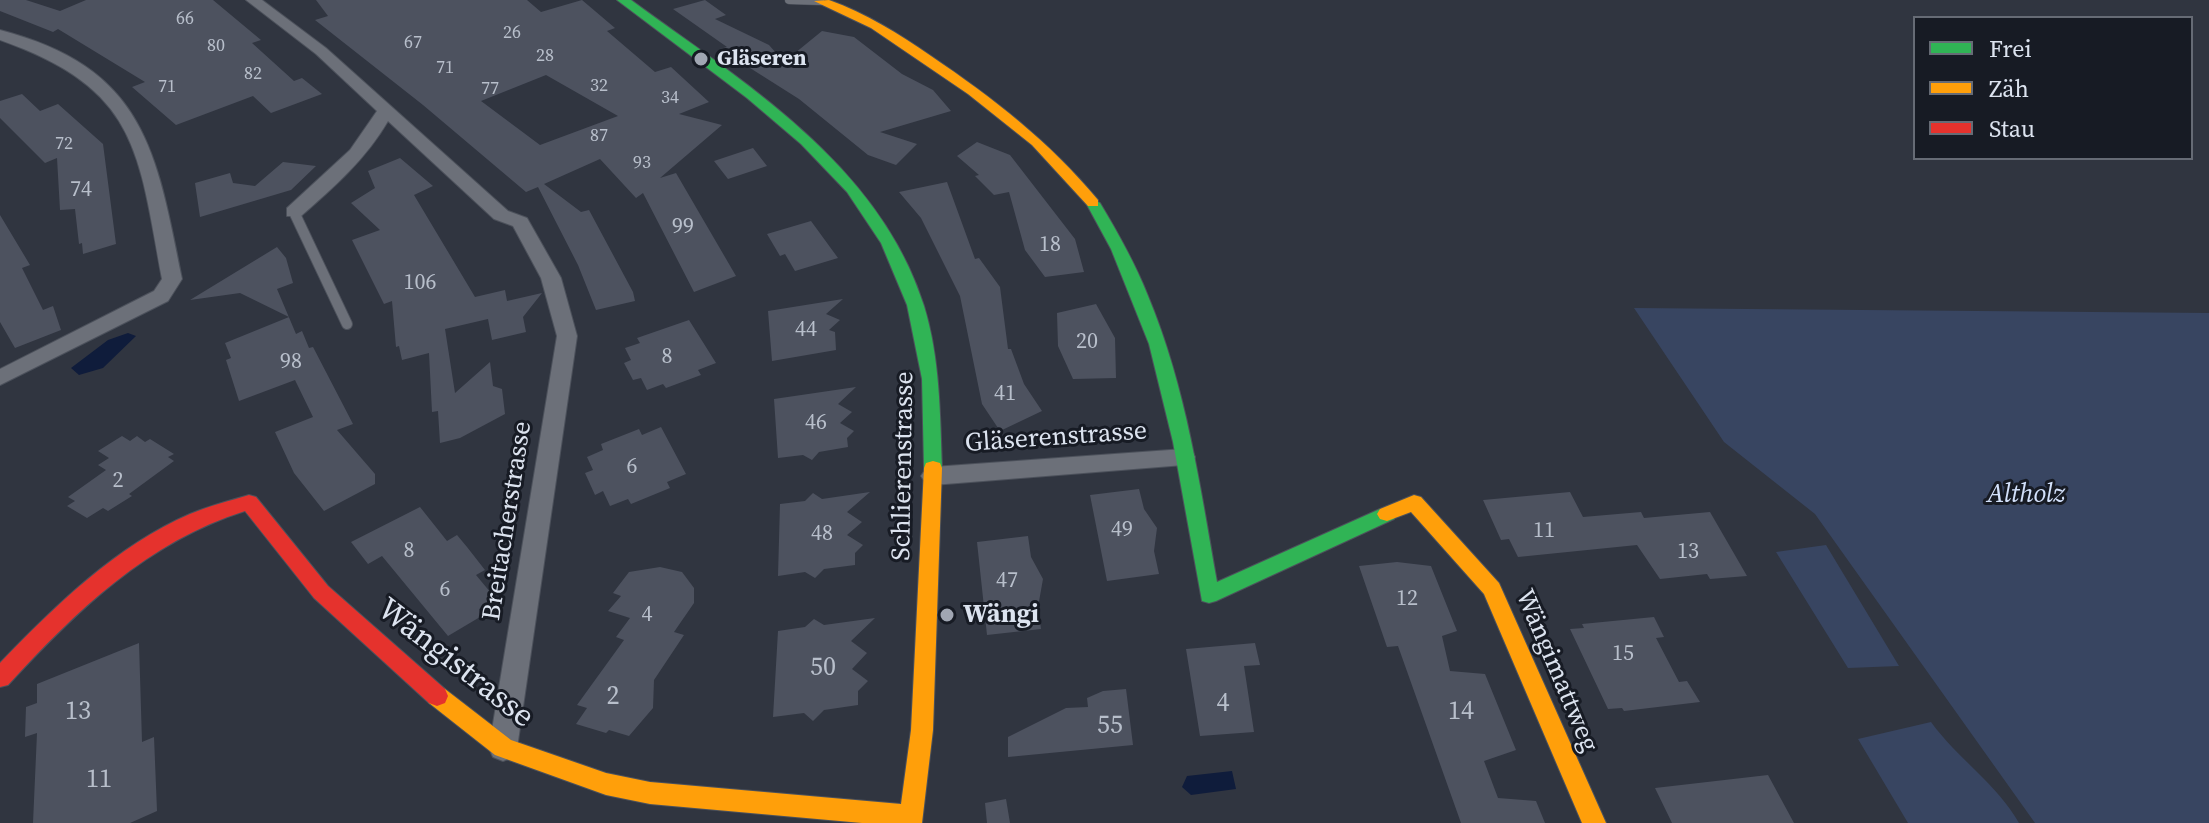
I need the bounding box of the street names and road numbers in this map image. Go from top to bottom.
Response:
street label: Schlierenstrasse [887,371,921,561]
street label: Gläserenstrasse [964,416,1148,460]
street label: Breitacherstrasse [477,419,539,623]
street label: Wängimattweg [1508,585,1604,757]
street label: Wängistrasse [369,591,541,737]

